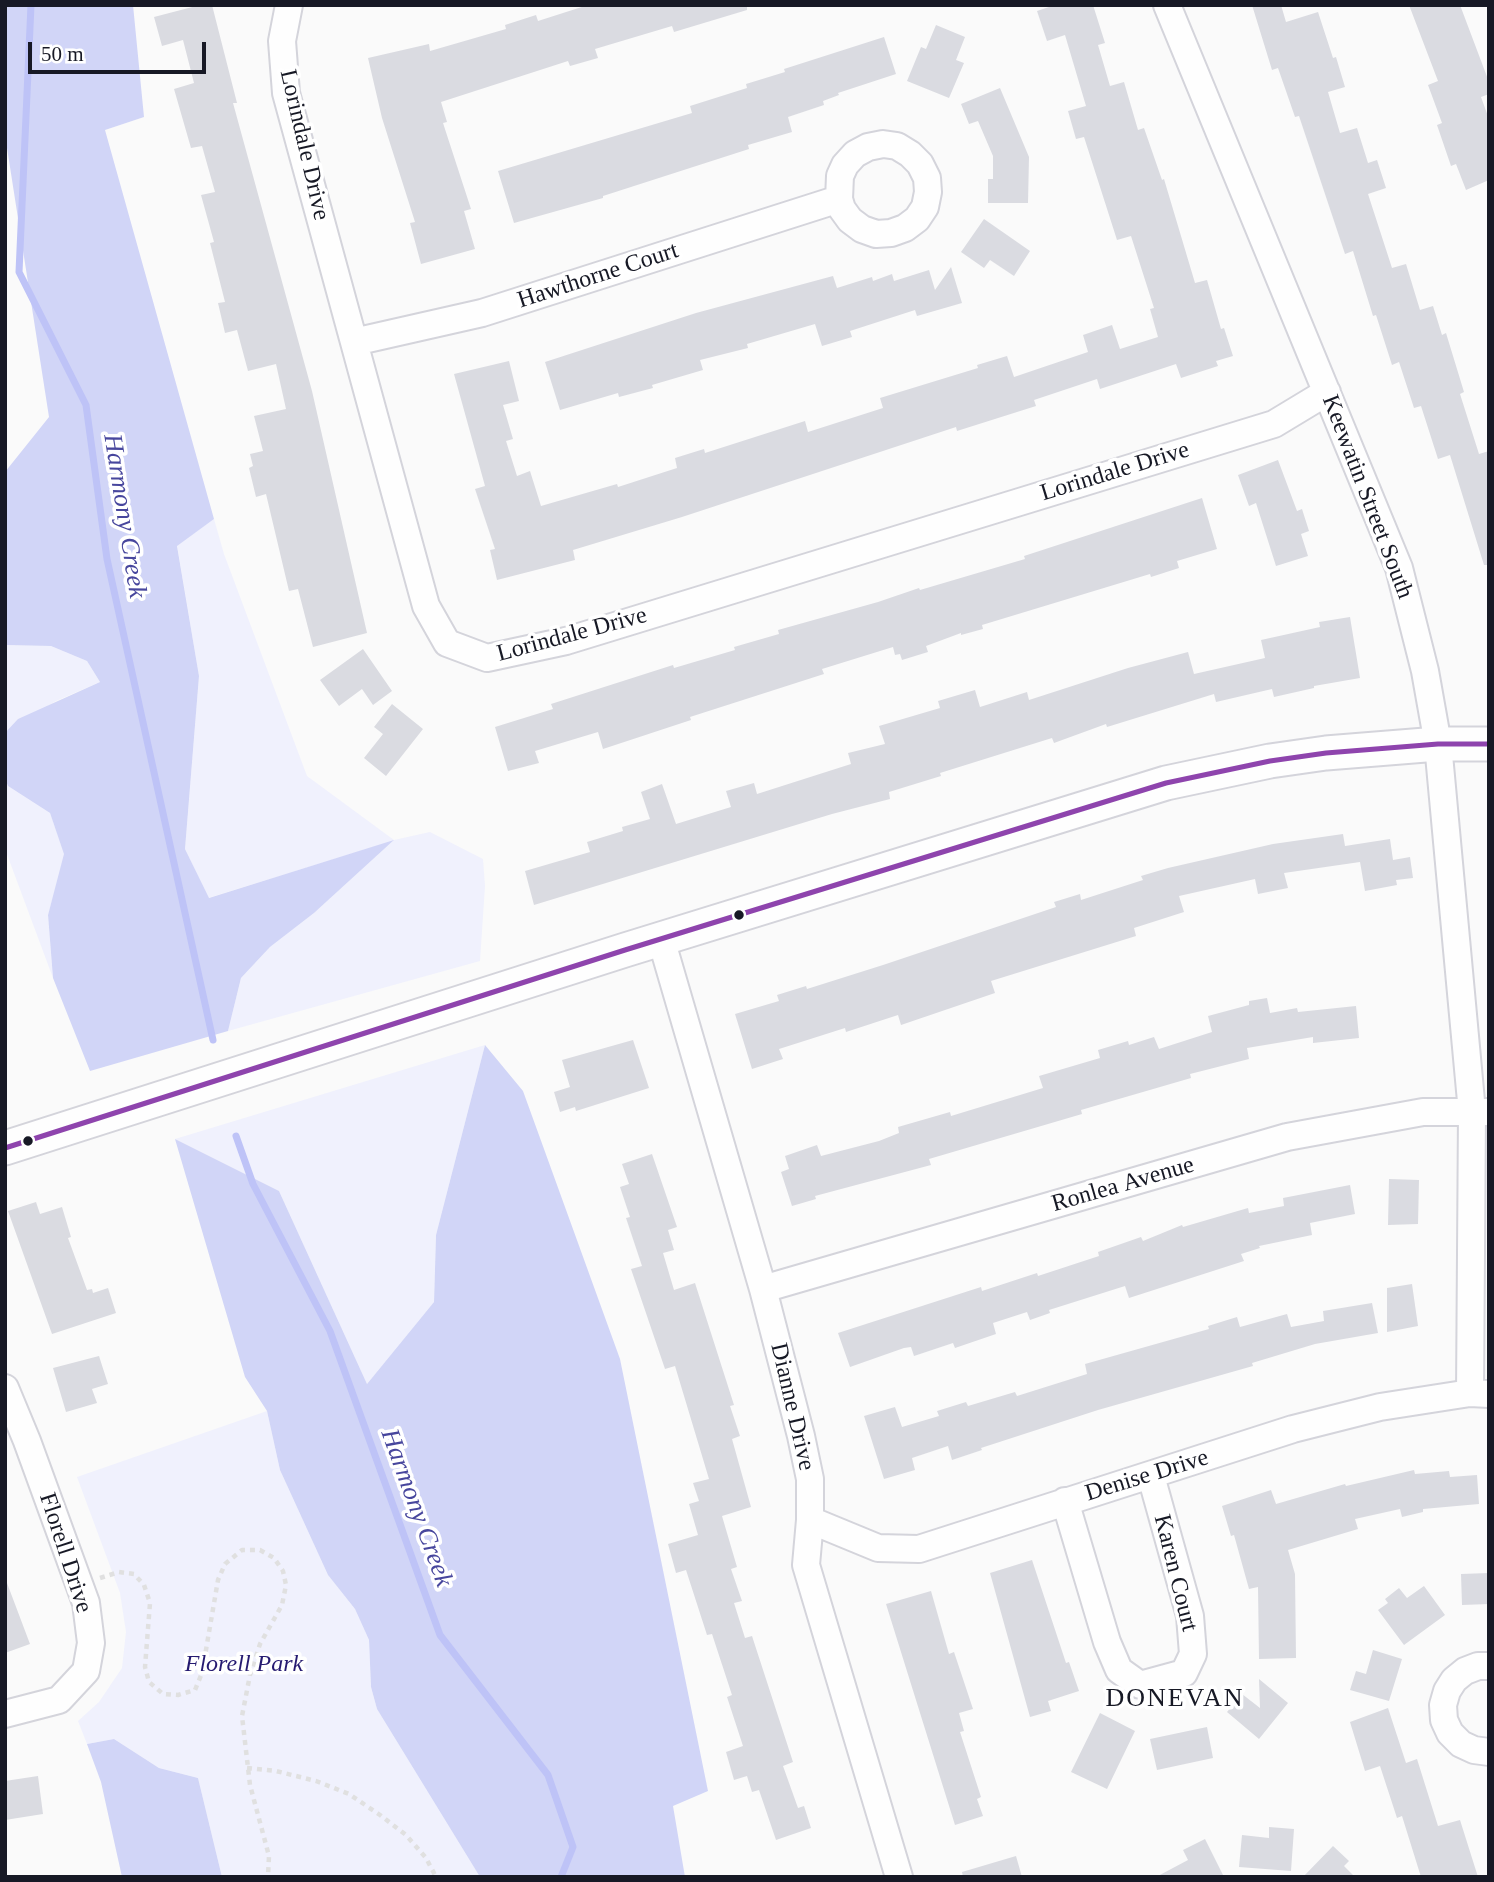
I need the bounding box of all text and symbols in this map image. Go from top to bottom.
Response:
scale bar [32,28,210,72]
text: 50 m [41,42,84,66]
street label: Lorindale Drive [273,67,335,223]
street label: Hawthorne Court [514,236,682,316]
street label: Keewatin Street South [1315,391,1419,603]
water label: Harmony Creek [96,432,152,600]
street label: Lorindale Drive [1037,436,1193,508]
street label: Lorindale Drive [494,601,650,669]
unlabelled marker [732,908,746,922]
unlabelled marker [21,1134,35,1148]
street label: Ronlea Avenue [1048,1151,1198,1219]
street label: Dianne Drive [763,1340,821,1474]
water label: Harmony Creek [373,1425,459,1591]
street label: Denise Drive [1082,1444,1212,1508]
street label: Florell Drive [32,1489,98,1617]
street label: Karen Court [1147,1512,1203,1634]
park label: Florell Park [185,1651,303,1679]
district label: DONEVAN [1106,1683,1244,1715]

